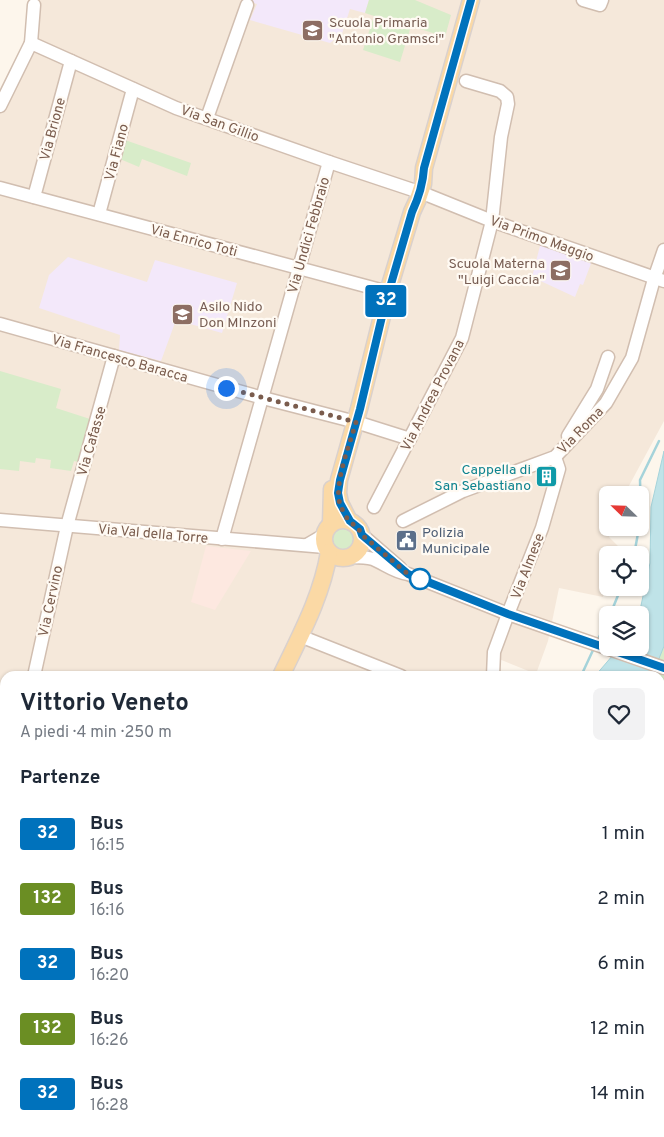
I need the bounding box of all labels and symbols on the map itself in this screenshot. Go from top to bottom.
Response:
place label: Scuola Primaria "Antonio Gramsci" [329,15,444,48]
school or university icon: Scuola Primaria "Antonio Gramsci" [301,18,325,42]
street label: Via Brione [37,96,70,163]
street label: Via San Gillio [178,102,261,147]
street label: Via Fiano [102,122,133,183]
street label: Via Undici Febbraio [285,175,334,296]
street label: Via Primo Maggio [487,213,596,266]
street label: Via Enrico Toti [148,222,239,261]
place label: Scuola Materna "Luigi Caccia" [449,256,545,289]
school or university icon: Scuola Materna "Luigi Caccia" [549,259,573,283]
line badge: 32 [364,285,408,317]
place label: Asilo Nido Don MInzoni [199,299,276,332]
school or university icon: Asilo Nido Don MInzoni [171,302,195,326]
street label: Via Francesco Baracca [49,332,190,387]
street label: Via Andrea Provana [398,337,469,454]
your location [214,376,239,401]
street label: Via Cafasse [74,404,111,478]
street label: Via Roma [554,404,608,458]
place label: Cappella di San Sebastiano [434,462,531,495]
building icon: Cappella di San Sebastiano [535,465,559,489]
north arrow [599,486,649,536]
street label: Via Val della Torre [97,521,209,548]
place label: Polizia Municipale [422,525,490,558]
public building icon: Polizia Municipale [394,528,418,552]
street label: Via Almese [508,531,549,602]
street label: Via Cervino [36,564,67,638]
unlabelled marker [409,568,431,590]

